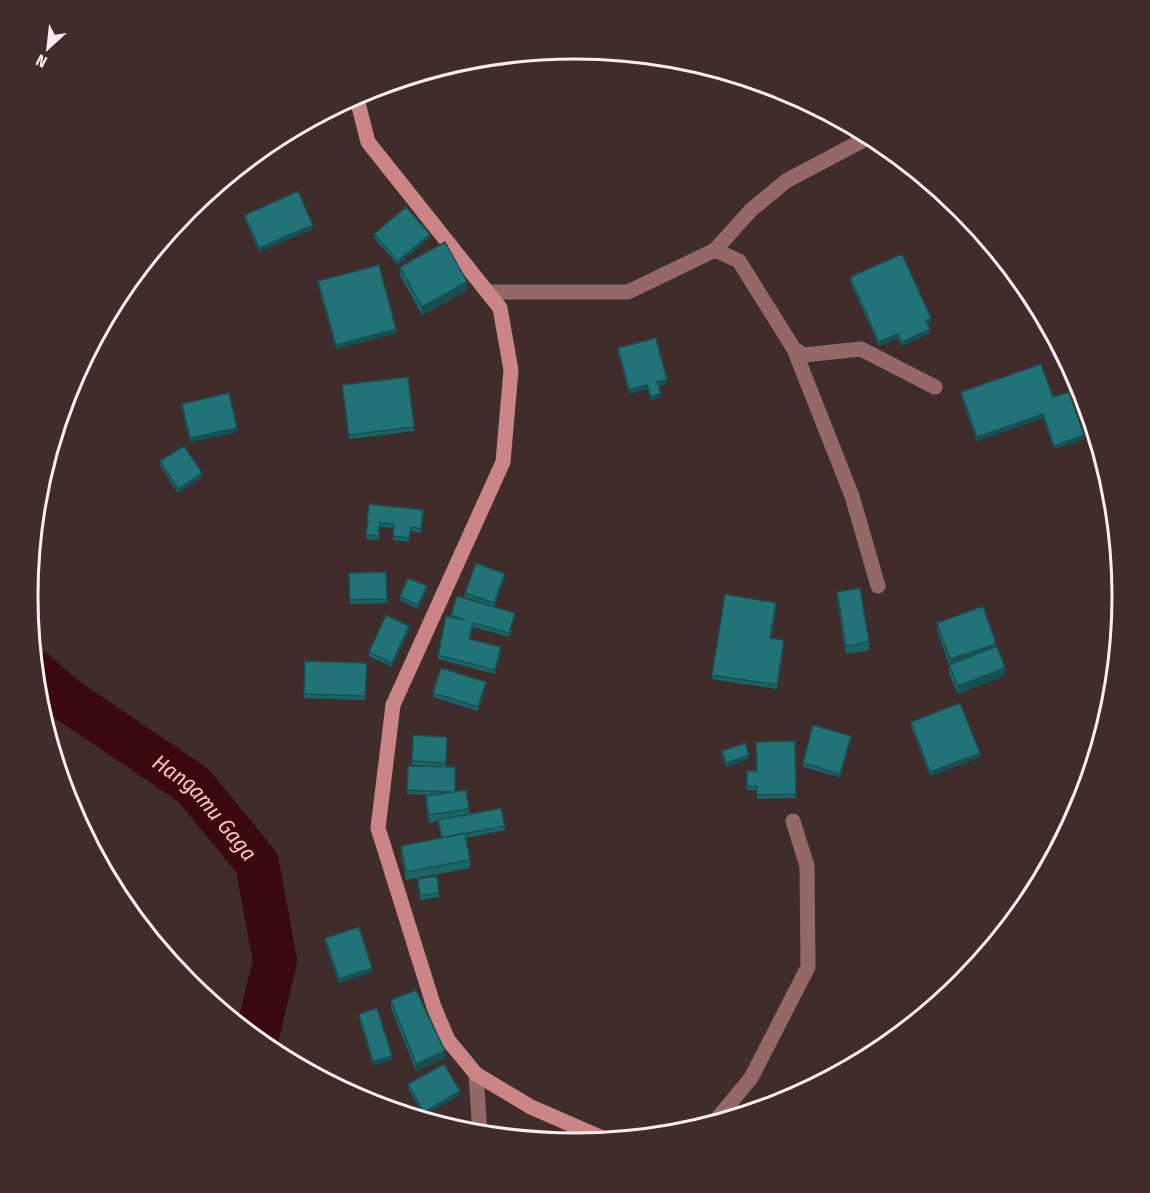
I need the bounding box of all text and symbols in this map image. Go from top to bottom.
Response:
north arrow [18,18,78,78]
text: N [33,50,50,72]
water label: Hangamu Gaga [148,748,263,866]

